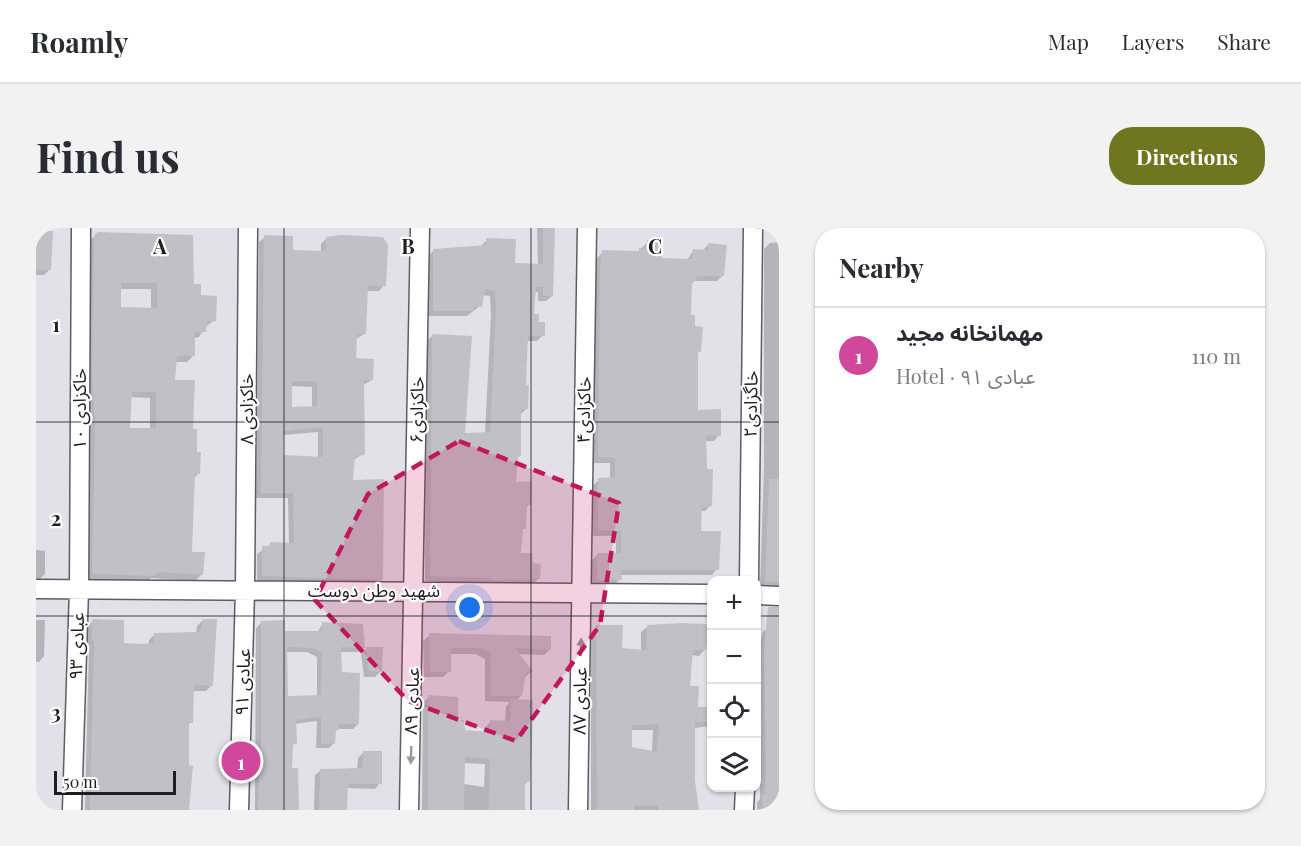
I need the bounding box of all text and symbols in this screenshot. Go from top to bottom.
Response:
text: Roamly [30,23,128,60]
text: Map [1048,27,1089,55]
text: Layers [1122,27,1184,55]
text: Share [1217,27,1271,55]
button: Directions [1109,127,1265,185]
text: Find us [36,128,180,184]
text: A [152,232,167,259]
text: B [401,232,415,259]
text: C [648,232,662,259]
text: Nearby [839,250,924,285]
text: 1 [52,310,60,337]
text: مهمانخانه مجید [896,317,1044,347]
text: 1 [855,342,862,369]
text: 110 m [1191,342,1241,369]
text: Hotel · عبادی ۹۱ [896,362,1035,389]
street label: خاکزادی ۱۰ [67,368,91,450]
street label: خاگزادی۲ [737,370,763,438]
street label: خاکزادی ۸ [234,373,258,445]
street label: خاکزادی۶ [403,376,429,444]
street label: خاکزادی۴ [570,376,596,444]
text: 2 [51,504,61,531]
map controls [707,576,761,792]
button: + [707,576,761,630]
street label: شهید وطن دوست [308,578,440,602]
your location [455,593,484,622]
street label: عبادی ۹۳ [63,612,89,680]
button: − [707,630,761,684]
one-way arrow [576,637,586,656]
street label: عبادی ۹۱ [229,648,255,716]
street label: عبادی ۸۹ [398,667,424,735]
street label: عبادی ۸۷ [566,667,592,735]
button: locate [707,684,761,738]
text: 3 [51,698,61,725]
pin: 1 [222,738,260,784]
button: layers [707,738,761,792]
one-way arrow [406,746,415,765]
scale bar [54,768,176,796]
text: 50 m [63,771,97,792]

